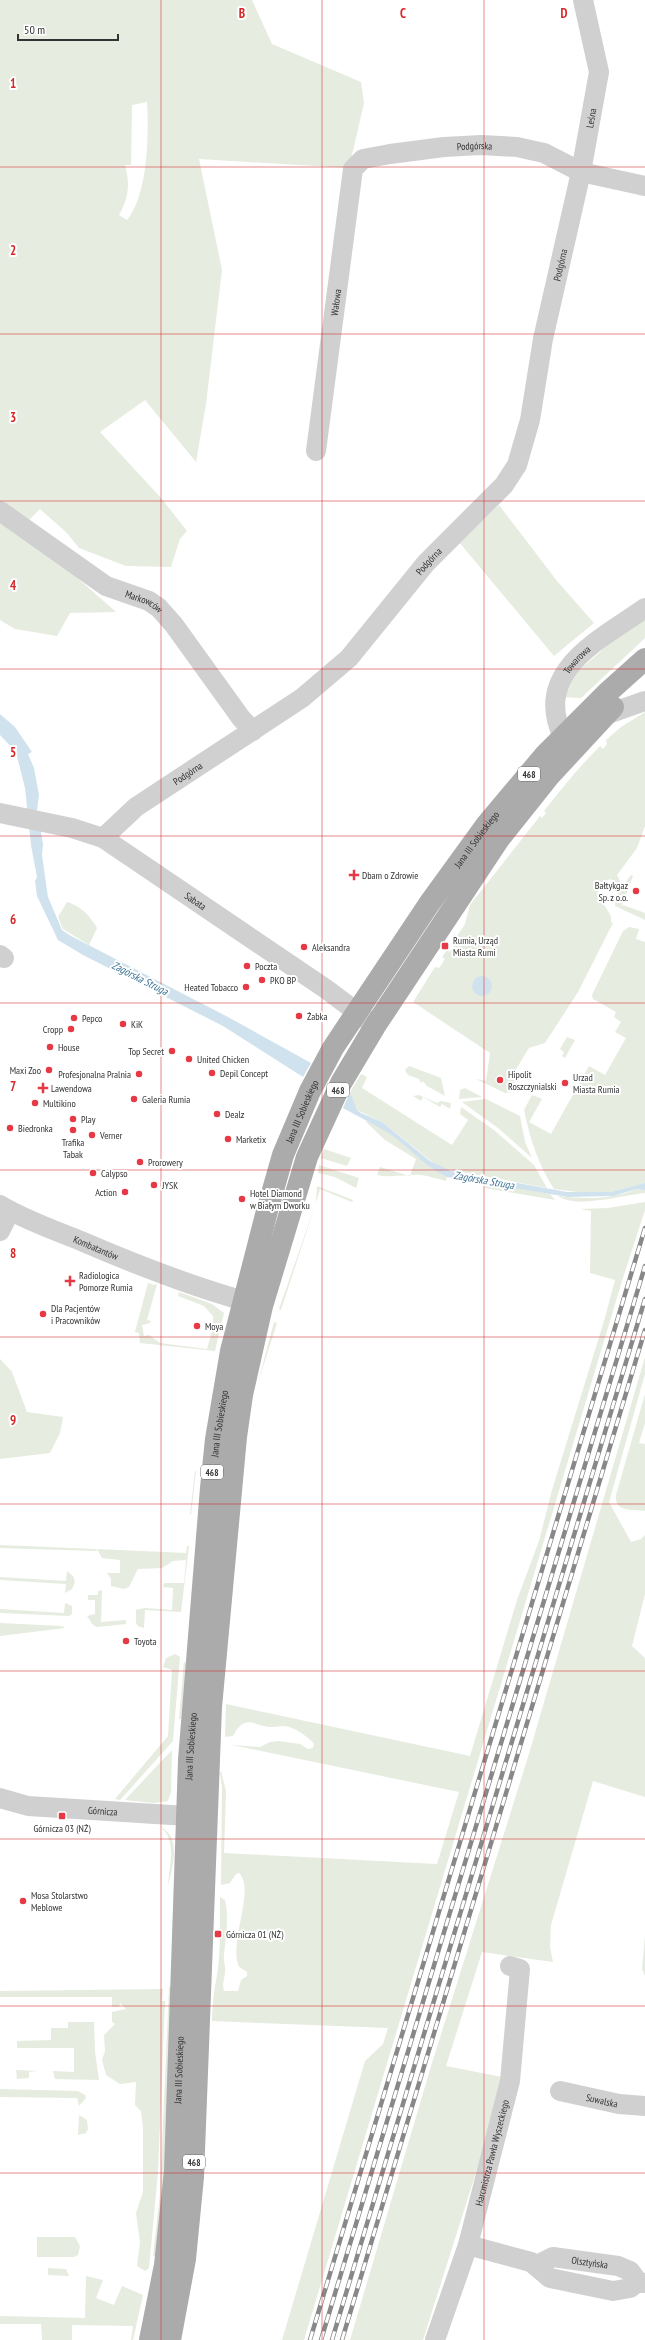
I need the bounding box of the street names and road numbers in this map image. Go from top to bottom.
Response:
street label: Leśna [583,107,599,129]
street label: Podgórska [456,138,493,153]
street label: Podgórna [550,247,570,282]
street label: Wałowa [327,288,344,316]
street label: Podgórna [413,545,444,577]
street label: Markowców [124,587,166,615]
street label: Towarowa [560,642,593,676]
street label: Podgórna [170,759,205,788]
road number: 468 [518,767,540,781]
street label: Jana III Sobieskiego [450,808,502,871]
street label: Sabata [182,889,209,913]
street label: Jana III Sobieskiego [282,1077,321,1146]
road number: 468 [327,1083,349,1097]
street label: Kombatantów [72,1232,121,1263]
street label: Jana III Sobieskiego [208,1389,231,1459]
road number: 468 [201,1465,223,1479]
street label: Jana III Sobieskiego [182,1712,199,1781]
street label: Górnicza [88,1803,118,1818]
street label: Jana III Sobieskiego [171,2036,186,2105]
street label: Suwalska [585,2090,619,2110]
street label: Harcmistrza Pawła Wyszeckiego [472,2098,512,2207]
road number: 468 [183,2155,205,2169]
street label: Olsztyńska [571,2253,609,2271]

